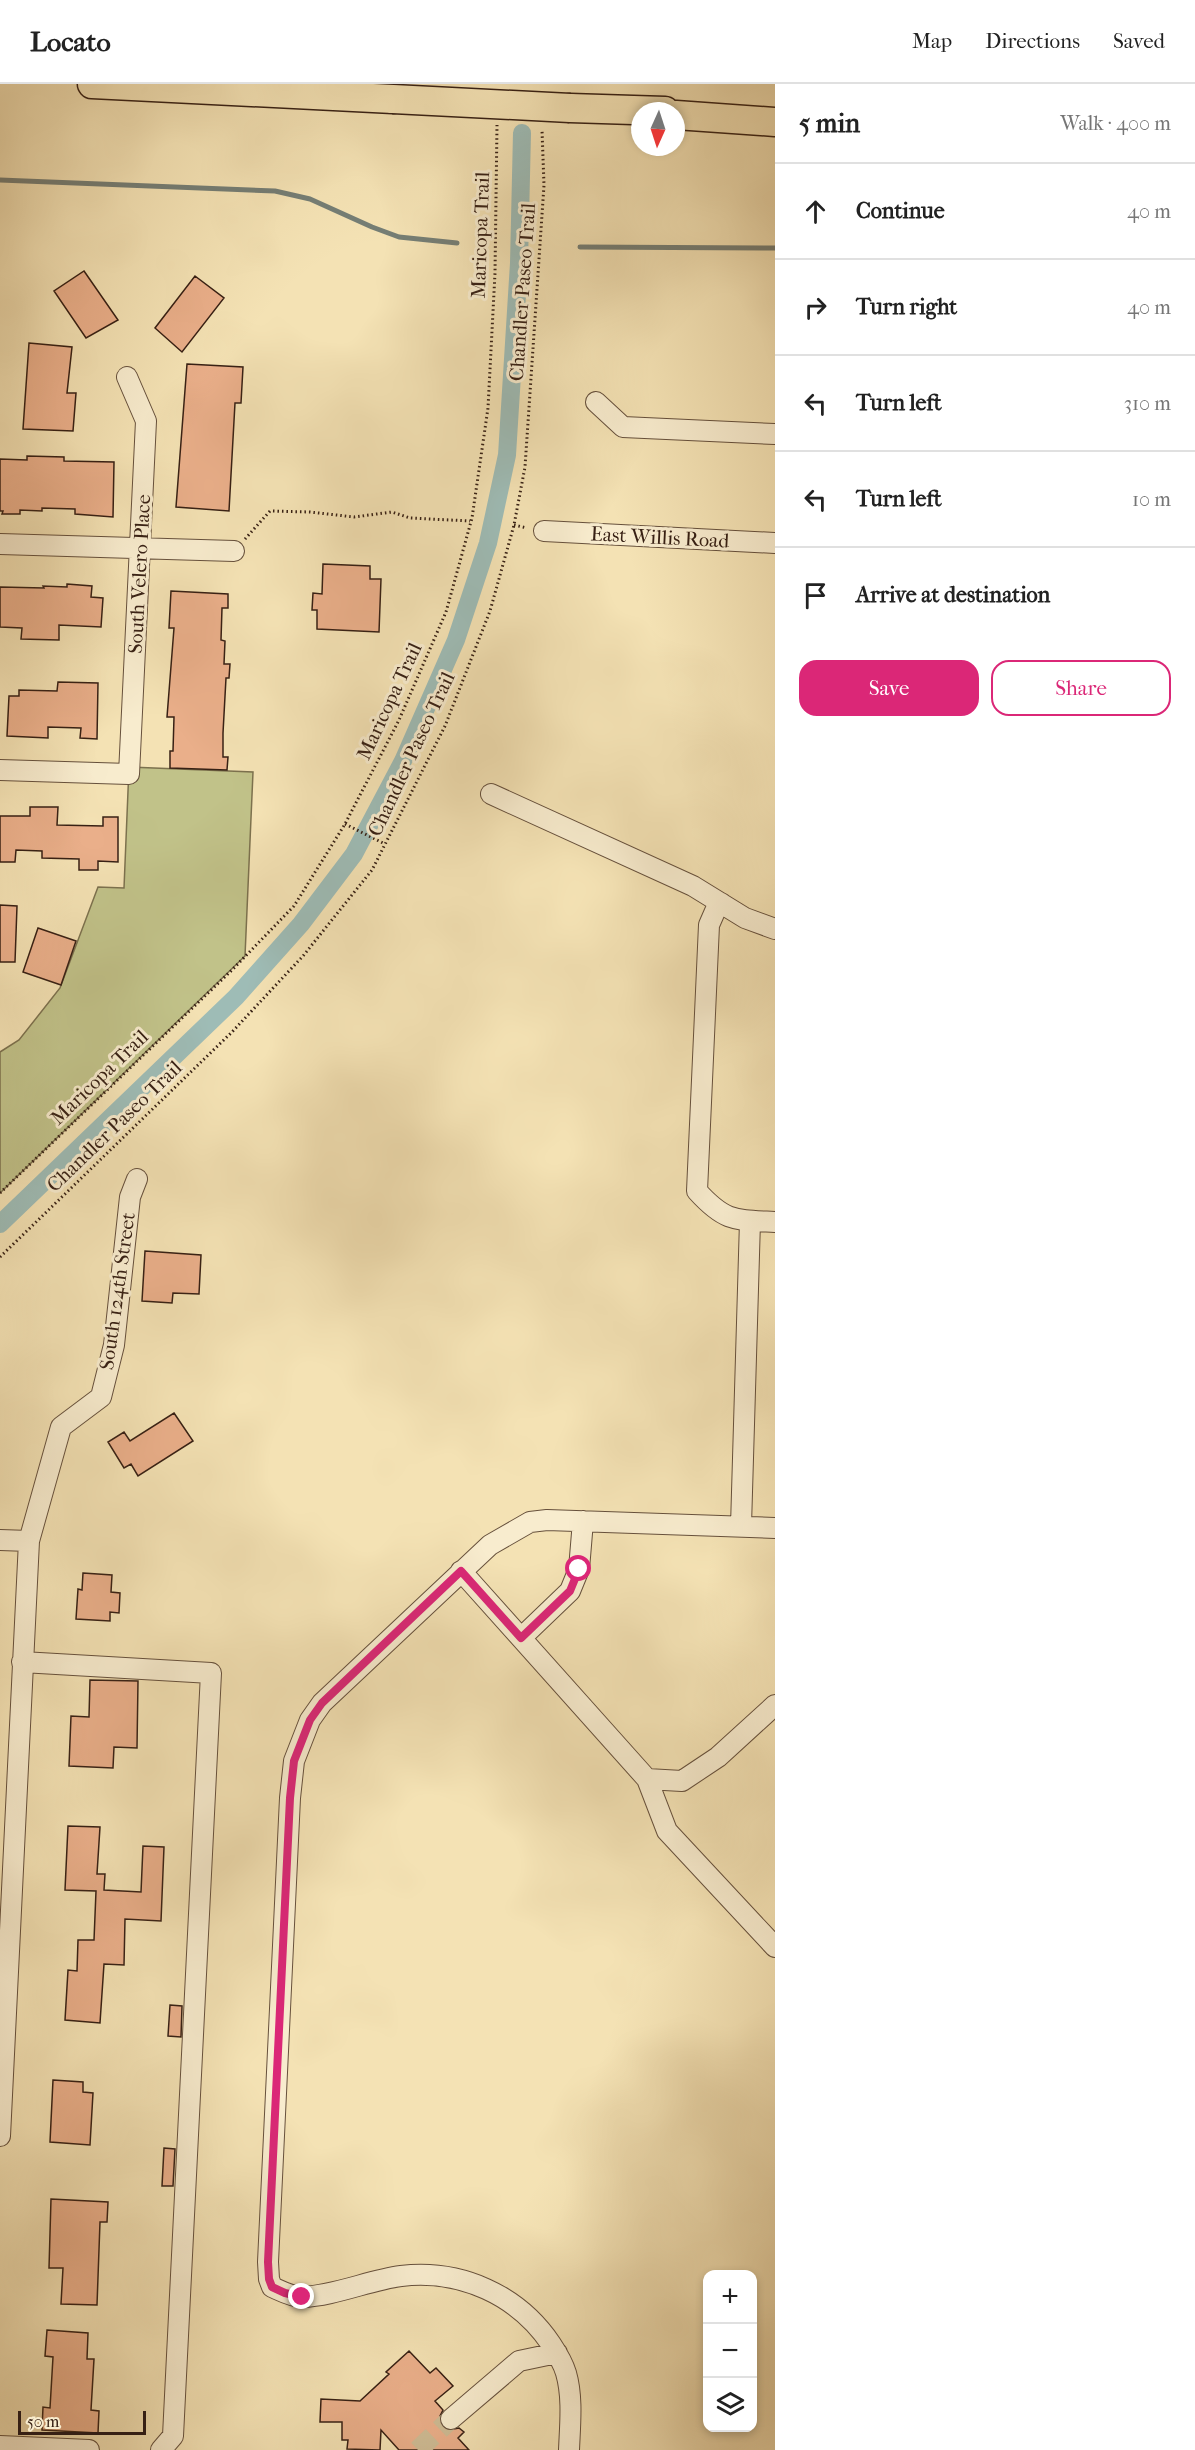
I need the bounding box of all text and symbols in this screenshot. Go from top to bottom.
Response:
text: Locato [30,25,111,58]
text: Map [912,29,952,53]
text: Directions [985,29,1080,53]
text: Saved [1113,29,1165,53]
north arrow [631,102,685,156]
text: 5 min [799,108,860,139]
text: Walk · 400 m [1060,112,1171,135]
street label: Maricopa Trail [467,171,494,299]
icon: ahead [799,195,832,228]
text: Continue [856,198,945,224]
text: 40 m [1127,200,1171,223]
street label: Chandler Paseo Trail [505,202,540,382]
icon: right [799,291,832,324]
text: Turn right [856,294,957,320]
text: 40 m [1127,296,1171,319]
icon: left [799,387,832,420]
text: Turn left [856,390,942,416]
text: 310 m [1124,392,1171,415]
icon: left [799,483,832,516]
text: Turn left [856,486,942,512]
text: 10 m [1132,488,1171,511]
street label: South Velero Place [124,494,155,654]
street label: East Willis Road [590,522,731,553]
icon: arrive [799,579,832,612]
text: Arrive at destination [856,582,1050,608]
street label: Maricopa Trail [352,639,427,763]
button: Save [799,660,979,716]
button: Share [991,660,1171,716]
street label: Chandler Paseo Trail [363,668,460,840]
street label: Maricopa Trail [46,1025,153,1130]
street label: Chandler Paseo Trail [42,1056,187,1197]
street label: South 124th Street [95,1211,140,1371]
route start [565,1555,591,1581]
map controls [703,2270,757,2432]
button: + [703,2270,757,2324]
route end [288,2283,314,2309]
button: − [703,2324,757,2378]
button: layers [703,2378,757,2432]
scale bar [18,2408,146,2436]
text: 50 m [27,2412,59,2431]

